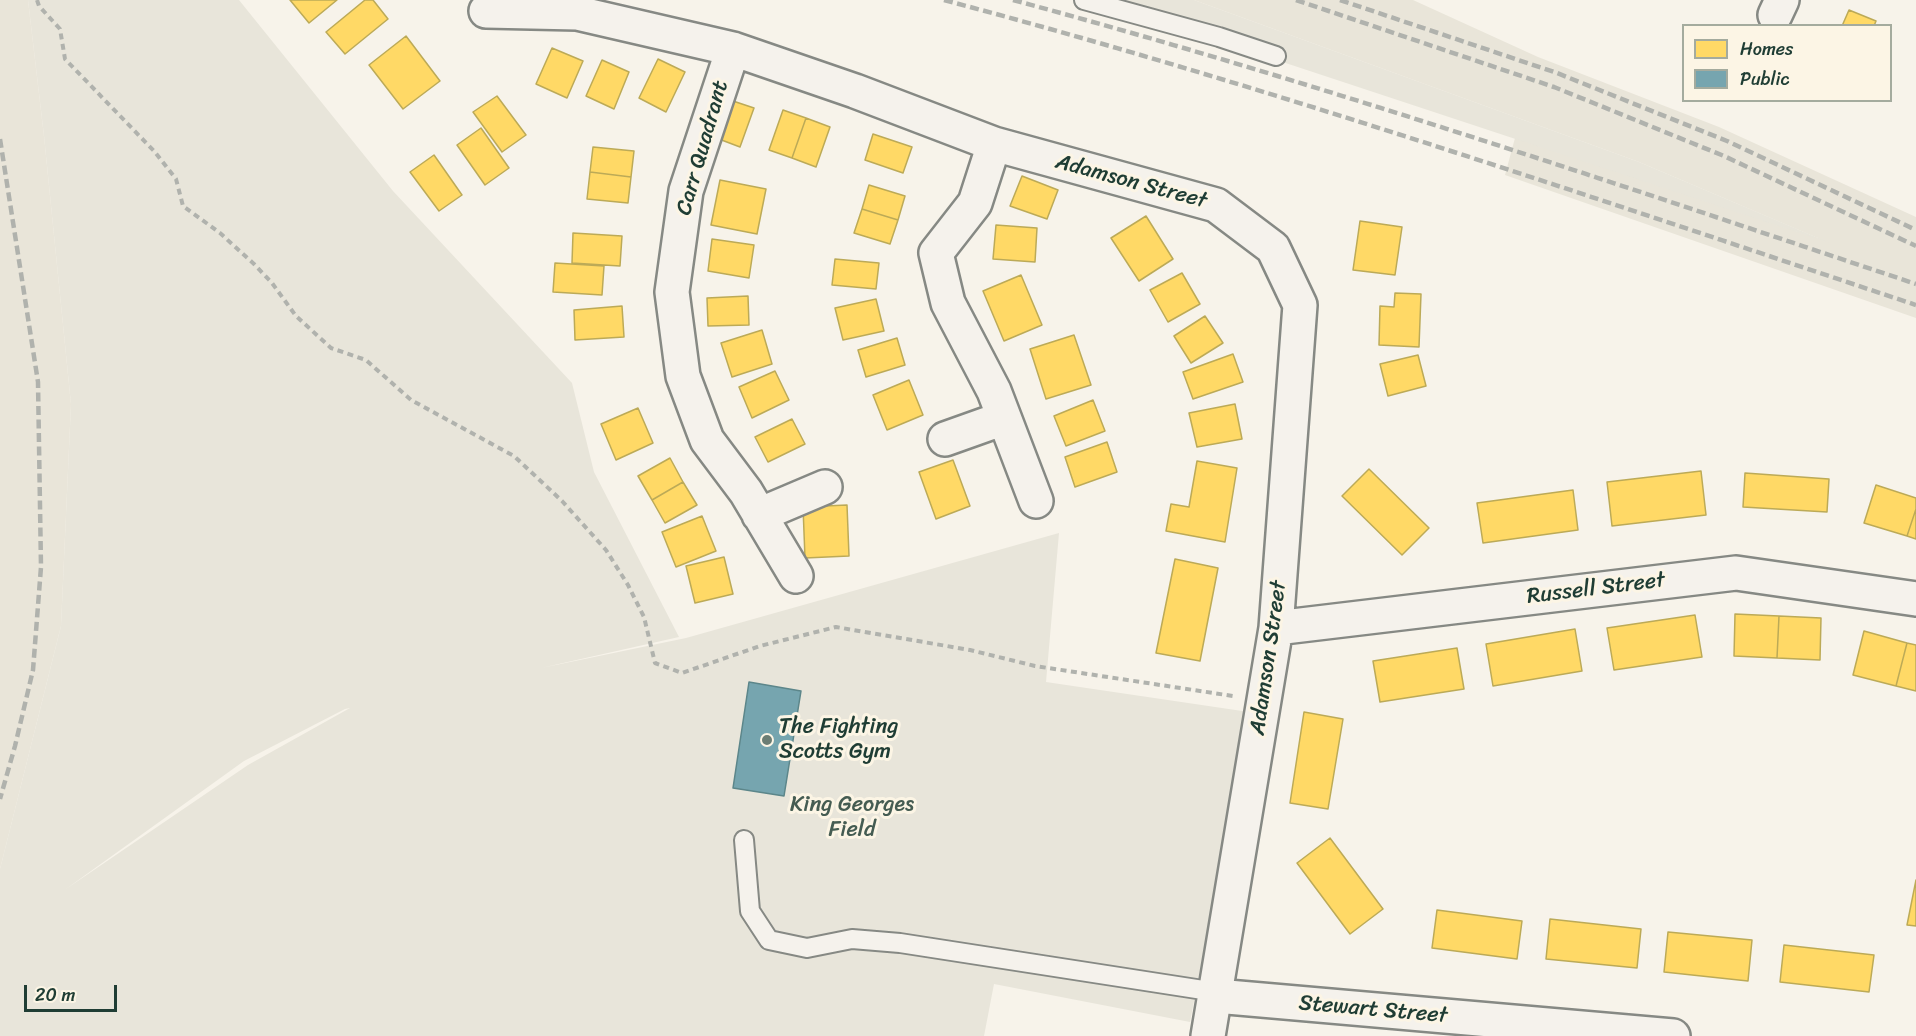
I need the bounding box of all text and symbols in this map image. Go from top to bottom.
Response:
legend [1682,24,1892,102]
text: Homes [1740,33,1793,65]
text: Public [1740,63,1790,95]
street label: Carr Quadrant [671,78,735,218]
street label: Adamson Street [1052,149,1210,215]
street label: Russell Street [1525,567,1667,611]
street label: Adamson Street [1245,579,1293,737]
place label: The Fighting Scotts Gym [779,714,898,766]
marker: The Fighting Scotts Gym [760,733,774,747]
park label: King Georges Field [790,792,914,843]
scale bar [27,973,120,1011]
text: 20 m [35,979,75,1011]
street label: Stewart Street [1297,990,1449,1030]

